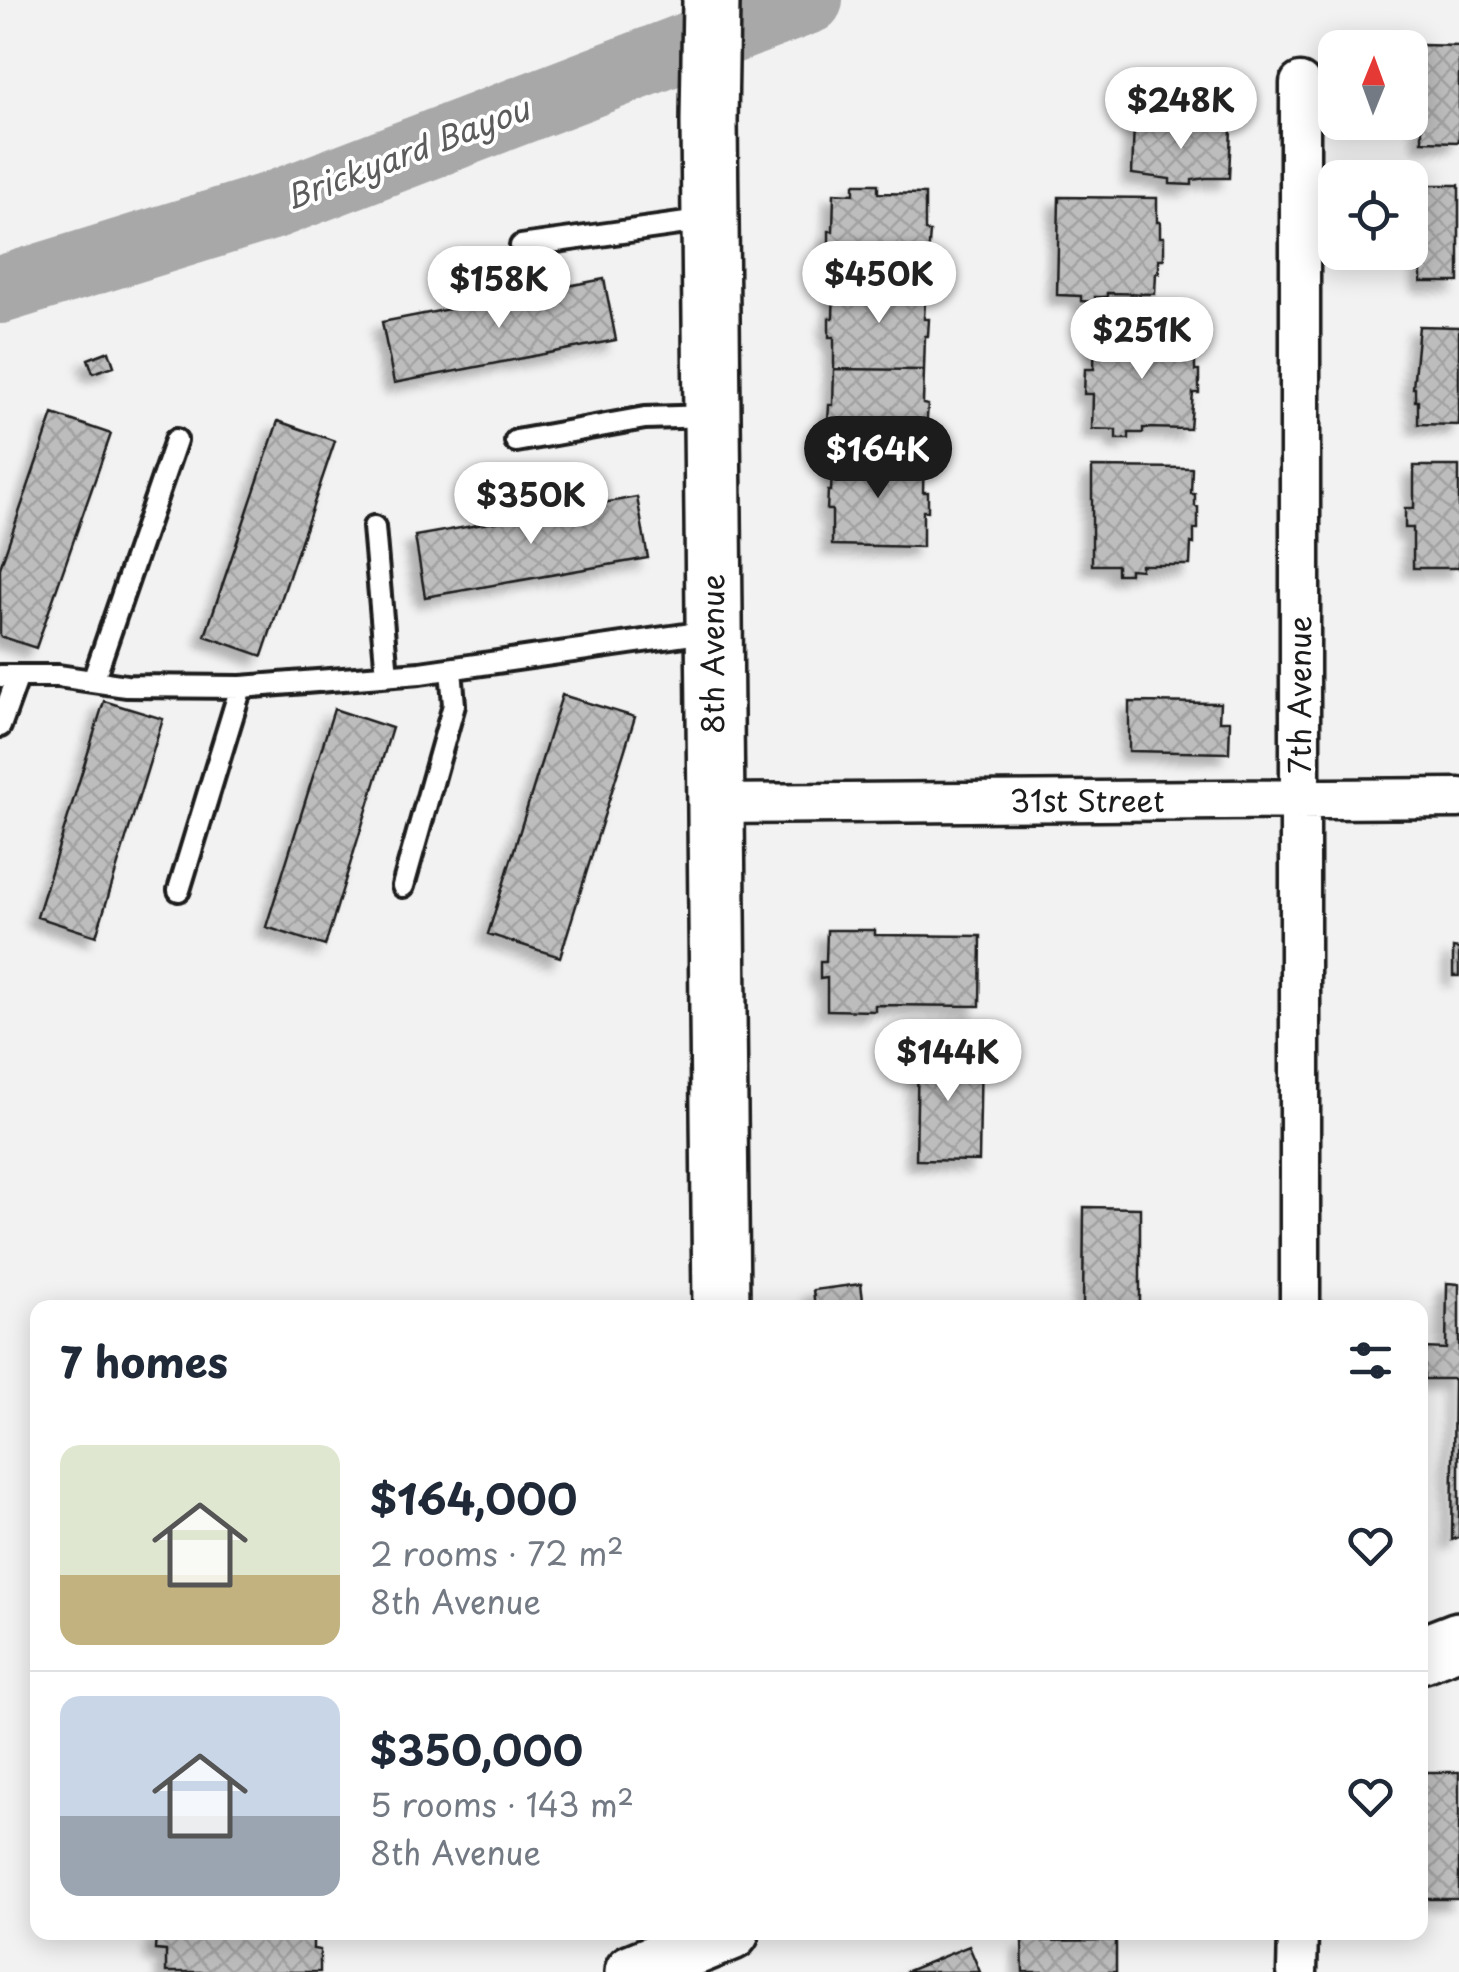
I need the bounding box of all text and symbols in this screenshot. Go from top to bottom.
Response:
north arrow [1318,30,1428,140]
map controls [1318,30,1428,270]
pin: $248K [1111,67,1251,152]
text: $248K [1127,75,1235,123]
water label: Brickyard Bayou [277,83,538,221]
button: locate [1318,160,1428,270]
pin: $450K [809,241,949,326]
pin: $158K [429,246,569,331]
text: $450K [824,249,934,297]
text: $158K [450,254,548,302]
pin: $251K [1072,297,1212,382]
text: $251K [1092,305,1192,353]
pin: $164K [808,416,948,501]
text: $164K [826,424,930,472]
pin: $350K [461,462,601,547]
text: $350K [476,470,586,518]
street label: 8th Avenue [689,574,734,734]
street label: 7th Avenue [1276,616,1321,774]
street label: 31st Street [1009,777,1165,822]
pin: $144K [878,1019,1018,1104]
text: $144K [897,1027,999,1075]
text: 7 homes [60,1329,228,1392]
icon: filters [1343,1333,1398,1388]
text: $164,000 [370,1466,577,1529]
icon: home [140,1485,260,1605]
icon: heart [1343,1518,1398,1573]
text: 2 rooms · 72 m² [370,1529,624,1577]
text: 8th Avenue [370,1577,541,1625]
text: $350,000 [370,1717,583,1780]
icon: home [140,1736,260,1856]
icon: heart [1343,1769,1398,1824]
text: 5 rooms · 143 m² [370,1780,634,1828]
text: 8th Avenue [370,1828,541,1876]

